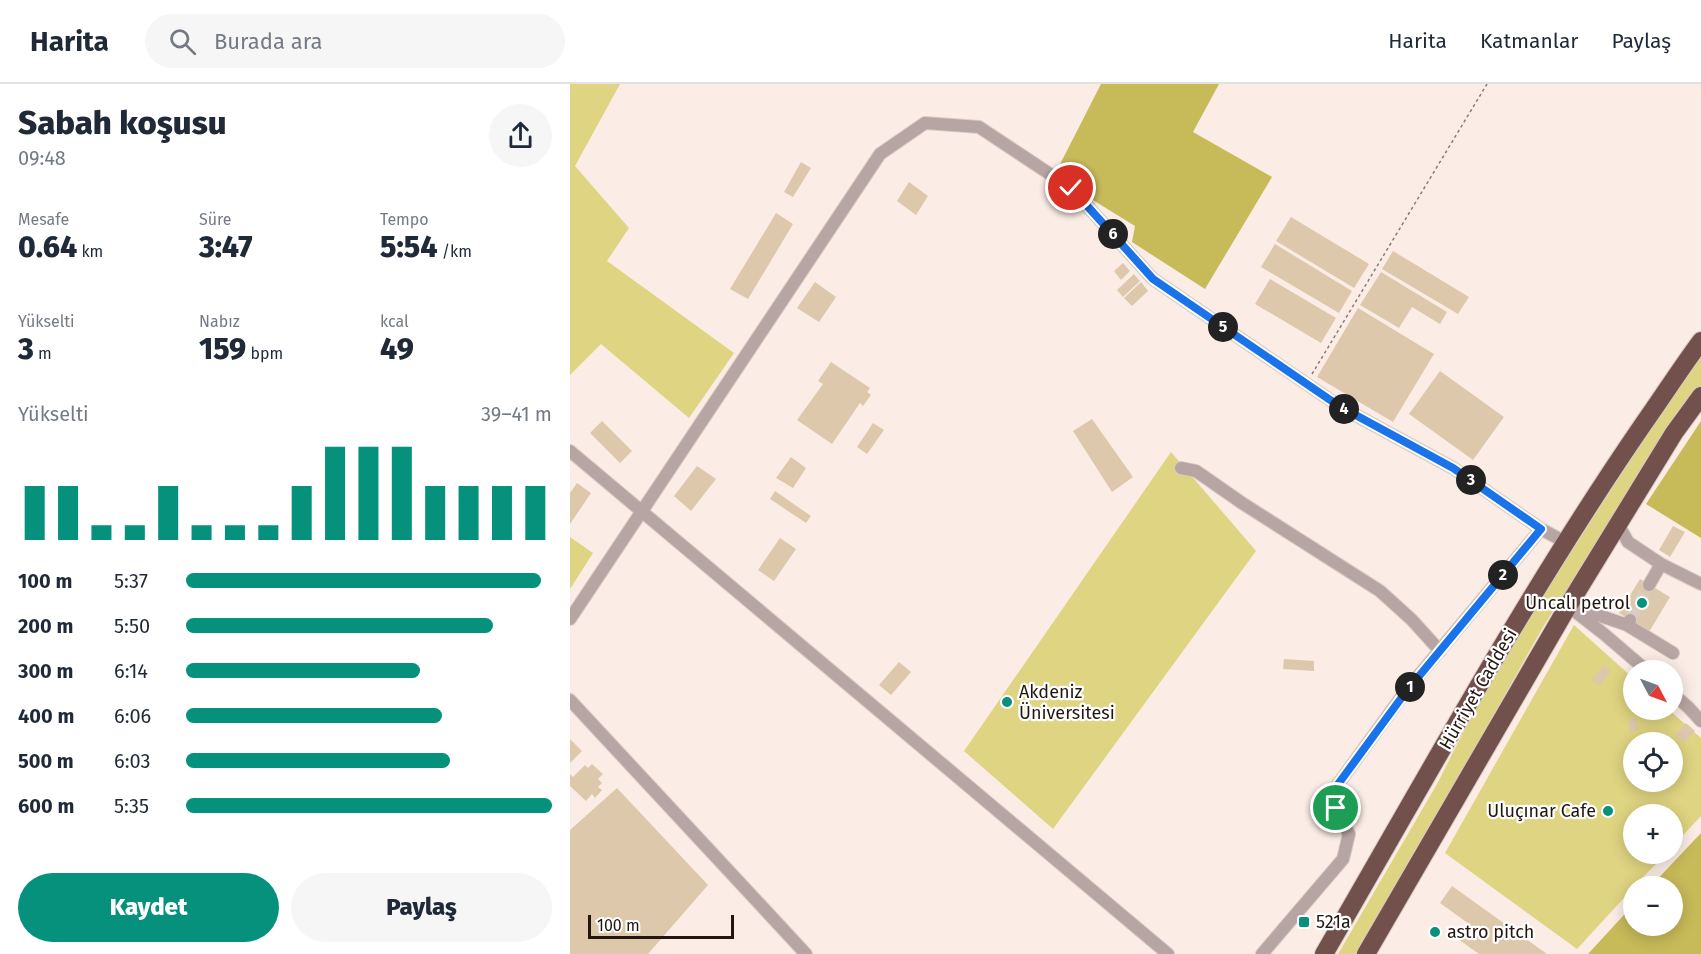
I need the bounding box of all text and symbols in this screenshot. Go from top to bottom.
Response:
search box [145,14,565,68]
text: Harita [30,25,109,58]
icon: search [166,25,199,58]
text: Burada ara [214,28,322,55]
text: Harita [1388,28,1447,54]
text: Katmanlar [1480,28,1578,54]
text: Paylaş [1611,28,1671,54]
text: Sabah koşusu [18,103,227,143]
button: share [489,104,552,167]
text: 09:48 [18,146,66,170]
pin [1045,162,1096,213]
icon: check [1054,171,1087,204]
text: Mesafe [18,210,69,229]
text: Süre [199,210,231,229]
text: Tempo [380,210,429,229]
pin: 6 [1098,219,1128,249]
text: 6 [1108,224,1118,243]
text: 0.64 [18,229,77,265]
text: 3:47 [199,229,252,265]
text: 5:54 [380,229,437,265]
text: km [77,242,103,261]
text: /km [437,242,472,261]
text: Yükselti [18,312,75,331]
text: Nabız [199,312,240,331]
text: kcal [380,312,409,331]
pin: 5 [1208,312,1238,342]
text: 5 [1219,317,1227,336]
text: 3 [18,331,34,367]
text: 159 [199,331,246,367]
text: 49 [380,331,414,367]
text: m [34,344,52,363]
text: bpm [246,344,283,363]
pin: 4 [1329,394,1359,424]
text: 4 [1339,399,1349,418]
text: Yükselti [18,402,89,426]
text: 39–41 m [481,402,552,426]
pin: 3 [1456,465,1486,495]
text: 3 [1467,470,1475,489]
pin: 2 [1488,560,1518,590]
text: 2 [1499,565,1507,584]
text: 100 m [18,569,72,593]
text: 5:37 [114,569,148,593]
place label: Uncalı petrol [1525,592,1630,614]
marker: Uncalı petrol [1635,596,1649,610]
text: 200 m [18,614,73,638]
text: 5:50 [114,614,150,638]
street label: Hürriyet Caddesi [1434,625,1522,753]
text: 300 m [18,659,73,683]
text: 6:14 [114,659,148,683]
north arrow [1623,660,1683,720]
map controls [1623,660,1683,936]
pin: 1 [1395,672,1425,702]
text: 1 [1406,677,1414,696]
place label: Akdeniz Üniversitesi [1019,681,1115,724]
marker: Akdeniz Üniversitesi [1000,695,1014,709]
text: 400 m [18,704,74,728]
text: 6:06 [114,704,151,728]
button: locate [1623,732,1683,792]
text: 500 m [18,749,74,773]
text: 6:03 [114,749,150,773]
pin [1310,782,1361,833]
icon: arrive [1319,791,1352,824]
text: 600 m [18,794,74,818]
text: 5:35 [114,794,149,818]
place label: Uluçınar Cafe [1487,800,1596,822]
marker: Uluçınar Cafe [1601,804,1615,818]
button: + [1623,804,1683,864]
button: Kaydet [18,873,279,942]
button: Paylaş [291,873,552,942]
button: − [1623,876,1683,936]
place label: 521a [1316,911,1351,933]
scale bar [588,912,734,940]
marker: 521a [1297,915,1311,929]
text: 100 m [597,916,640,935]
place label: astro pitch [1447,921,1534,943]
marker: astro pitch [1428,925,1442,939]

